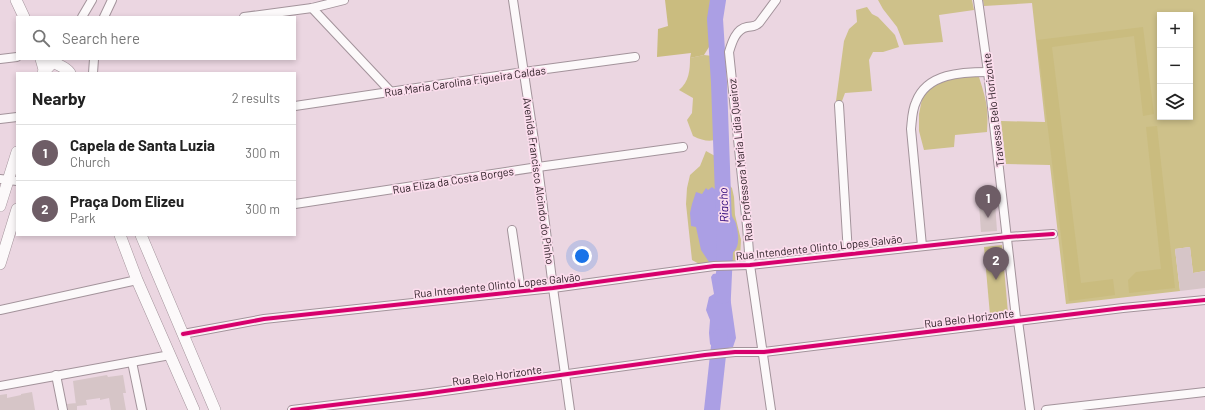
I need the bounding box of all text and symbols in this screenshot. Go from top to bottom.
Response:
map controls [1157,12,1193,120]
button: + [1157,12,1193,48]
search box [16,16,296,60]
icon: search [30,27,52,49]
text: Search here [62,29,140,47]
button: − [1157,48,1193,84]
street label: Travessa Belo Horizonte [980,52,1006,167]
street label: Rua Maria Carolina Figueira Caldas [383,63,547,99]
street label: Rua Professora Maria Lídia Queiroz [725,78,755,242]
button: layers [1157,84,1193,120]
text: Nearby [32,88,86,108]
text: 2 results [232,90,280,106]
street label: Avenida Francisco Alcindo do Pinho [521,97,557,265]
text: Capela de Santa Luzia [70,136,215,154]
text: 1 [43,145,47,161]
text: 300 m [245,145,280,161]
text: Church [70,154,110,170]
street label: Rua Eliza da Costa Borges [392,164,514,196]
pin: 1 [975,185,1001,218]
water label: Riacho [715,187,731,223]
text: Praça Dom Elizeu [70,192,184,210]
text: 2 [41,201,49,217]
text: 300 m [245,201,280,217]
text: Park [70,210,96,226]
street label: Rua Intendente Olinto Lopes Galvão [735,232,903,262]
your location [572,246,592,266]
pin: 2 [983,247,1009,280]
street label: Rua Intendente Olinto Lopes Galvão [413,270,581,300]
street label: Rua Belo Horizonte [923,306,1015,330]
street label: Rua Belo Horizonte [451,362,543,388]

